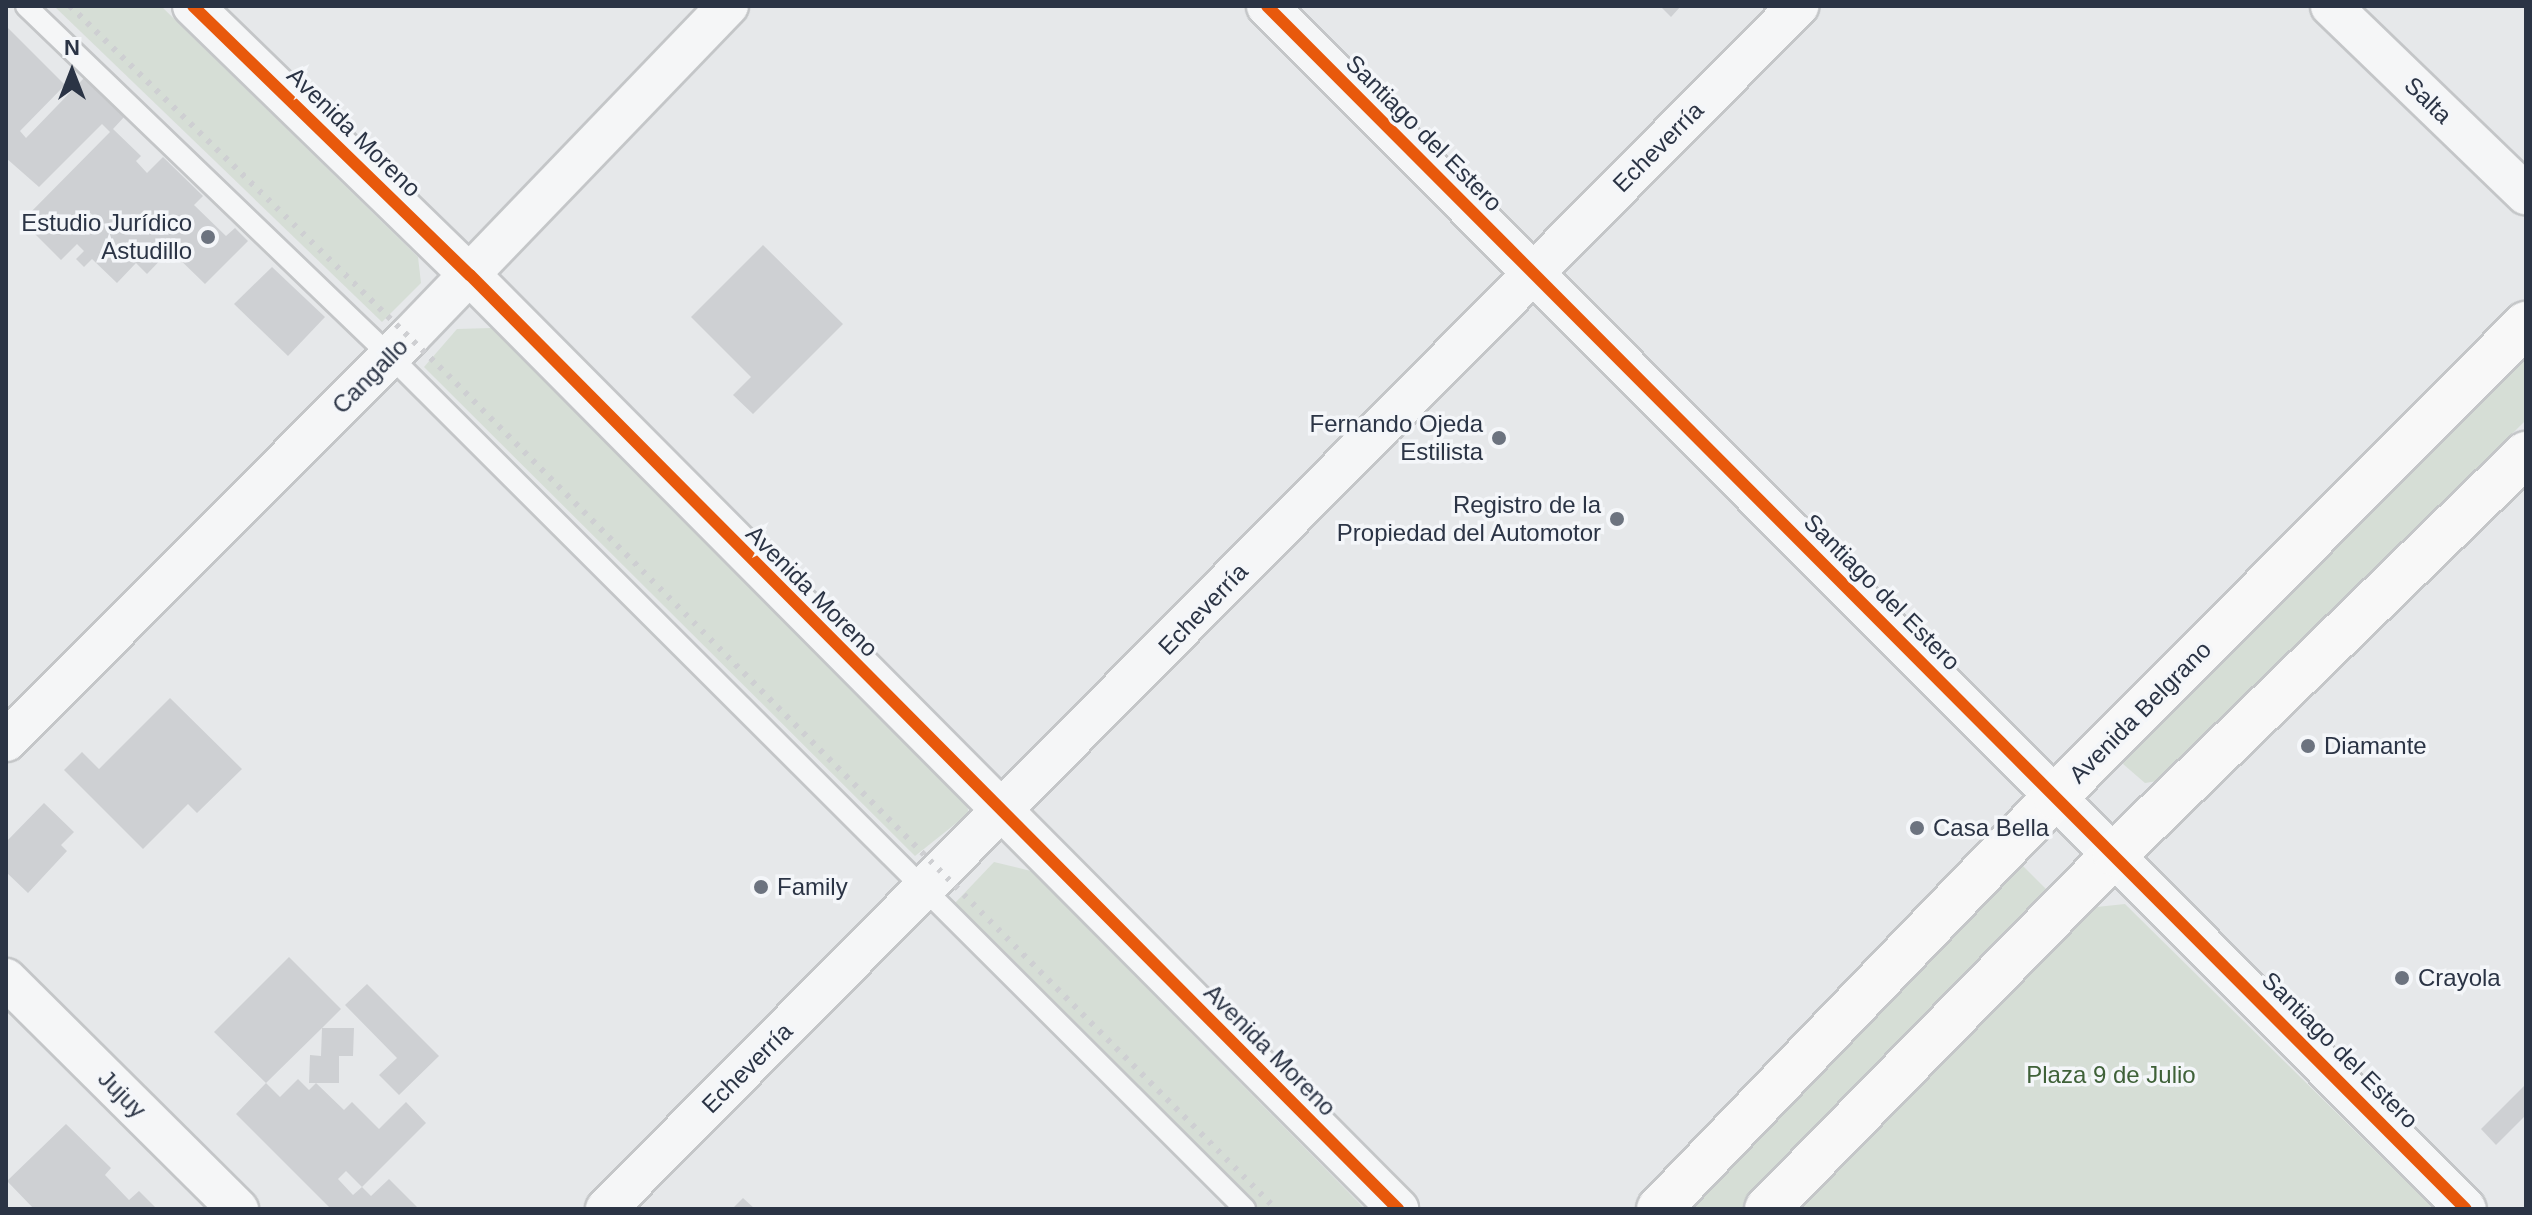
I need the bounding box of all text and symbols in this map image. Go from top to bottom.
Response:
north arrow [32,32,112,112]
text: N [64,35,80,60]
street label: Santiago del Estero [1340,49,1508,217]
street label: Avenida Moreno [281,61,427,203]
street label: Salta [2398,71,2458,129]
street label: Echeverría [1607,96,1709,198]
place label: Estudio Jurídico Astudillo [21,209,192,265]
marker: Estudio Jurídico Astudillo [199,228,217,246]
street label: Cangallo [326,332,414,420]
place label: Fernando Ojeda Estilista [1310,410,1483,466]
marker: Fernando Ojeda Estilista [1490,429,1508,447]
place label: Registro de la Propiedad del Automotor [1336,491,1601,547]
street label: Santiago del Estero [1798,508,1966,676]
marker: Registro de la Propiedad del Automotor [1608,510,1626,528]
street label: Avenida Moreno [740,519,884,663]
street label: Echeverría [1152,557,1254,661]
street label: Avenida Belgrano [2063,635,2217,789]
place label: Diamante [2324,732,2427,760]
marker: Diamante [2299,737,2317,755]
place label: Casa Bella [1933,814,2049,842]
marker: Casa Bella [1908,819,1926,837]
place label: Family [777,873,848,901]
marker: Family [752,878,770,896]
place label: Crayola [2418,964,2501,992]
street label: Santiago del Estero [2256,966,2424,1134]
marker: Crayola [2393,969,2411,987]
street label: Avenida Moreno [1198,978,1342,1122]
street label: Echeverría [696,1017,798,1119]
park label: Plaza 9 de Julio [2026,1061,2196,1089]
street label: Jujuy [92,1064,152,1124]

